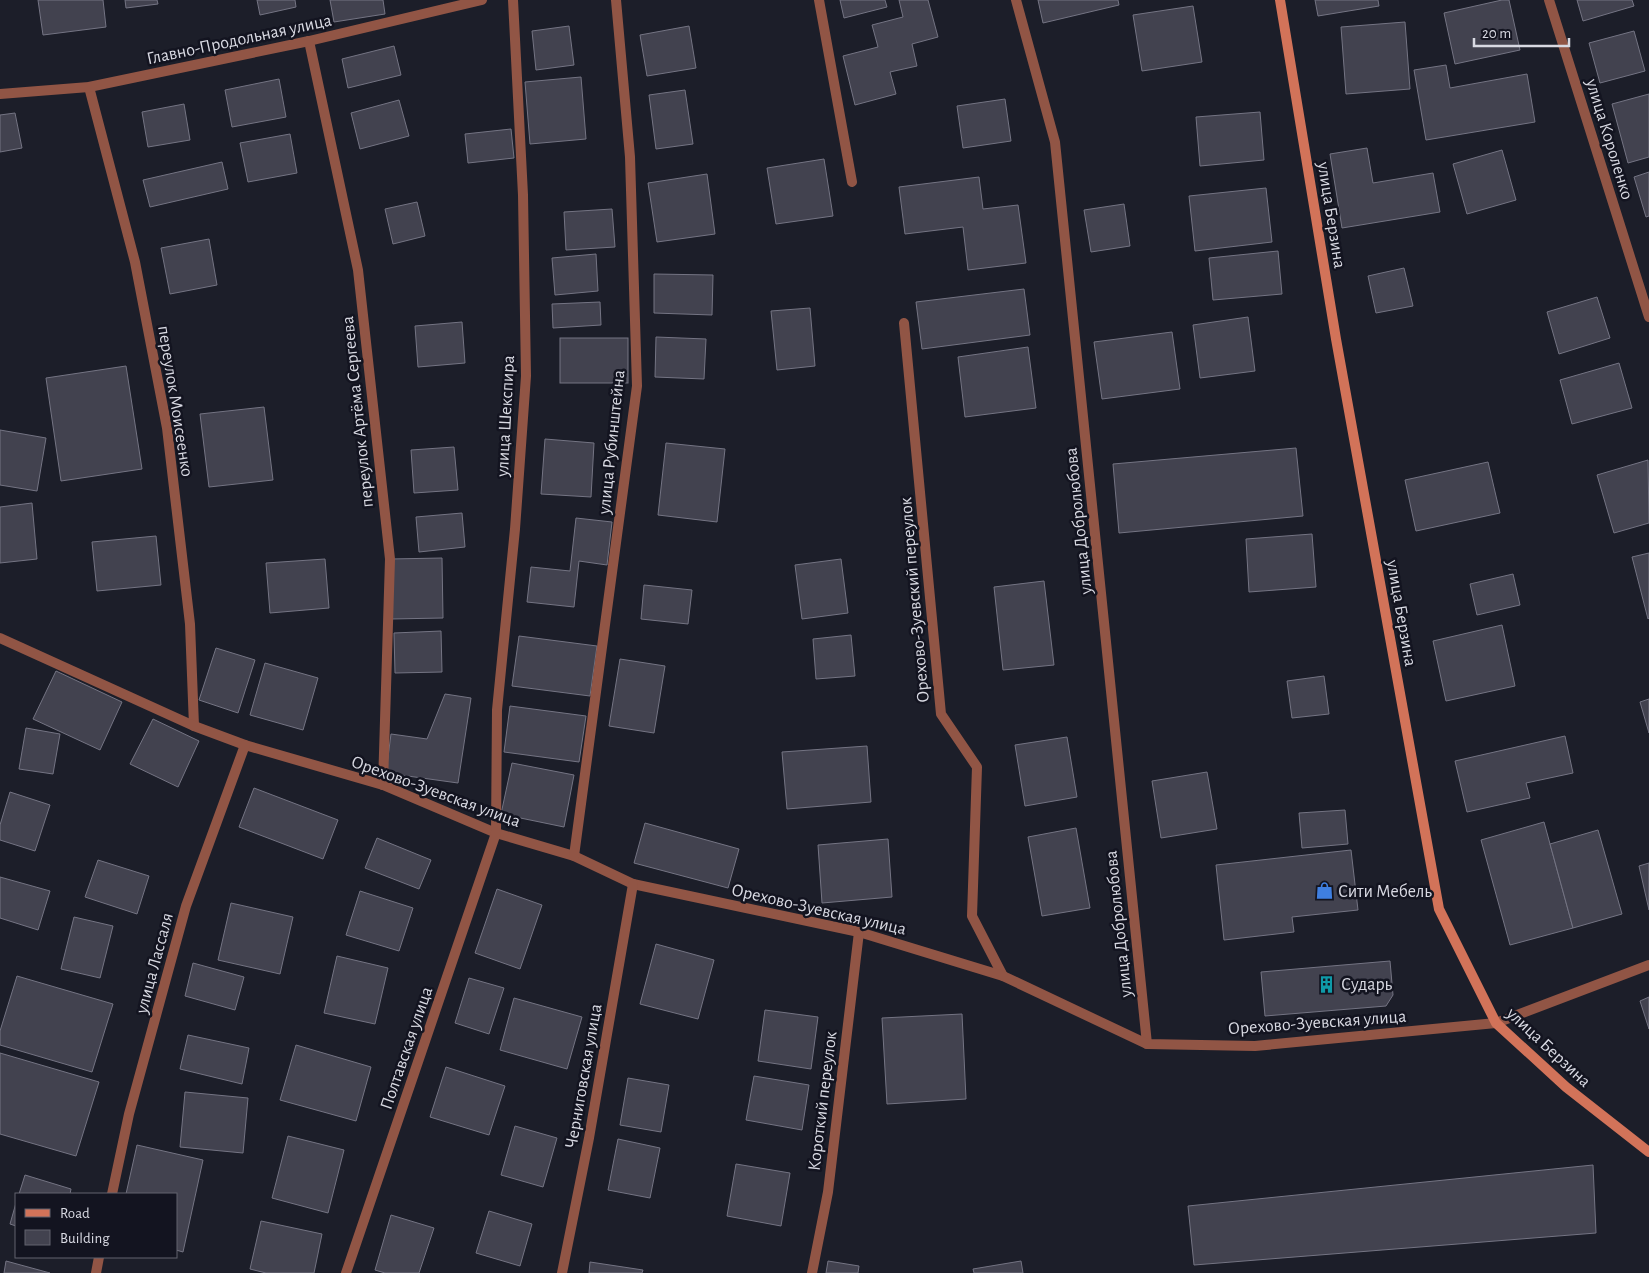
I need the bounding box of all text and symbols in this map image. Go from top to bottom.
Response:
street label: Главно-Продольная улица [145,12,333,68]
scale bar [1474,15,1569,47]
text: 20 m [1482,26,1511,41]
street label: улица Короленко [1582,76,1636,202]
street label: улица Берзина [1314,160,1348,270]
street label: переулок Артёма Сергеева [339,315,377,509]
street label: переулок Моисеенко [154,324,196,478]
street label: улица Шекспира [494,355,518,478]
street label: улица Рубинштейна [594,369,629,516]
street label: улица Добролюбова [1061,447,1096,596]
street label: Орехово-Зуевский переулок [897,496,933,704]
street label: улица Берзина [1383,558,1419,668]
street label: Орехово-Зуевская улица [349,753,523,831]
street label: улица Добролюбова [1101,850,1136,999]
street label: Орехово-Зуевская улица [730,881,908,939]
shop icon: Сити Мебель [1314,881,1334,901]
place label: Сити Мебель [1338,882,1432,901]
street label: улица Лассаля [133,911,177,1017]
building icon: Сударь [1317,974,1337,994]
place label: Сударь [1341,976,1393,994]
street label: Полтавская улица [377,985,436,1112]
street label: Черниговская улица [562,1003,606,1150]
street label: улица Берзина [1502,1004,1594,1091]
street label: Орехово-Зуевская улица [1227,1008,1407,1038]
street label: Короткий переулок [805,1030,841,1172]
legend [15,1193,178,1258]
text: Road [60,1206,90,1221]
text: Building [60,1231,110,1246]

